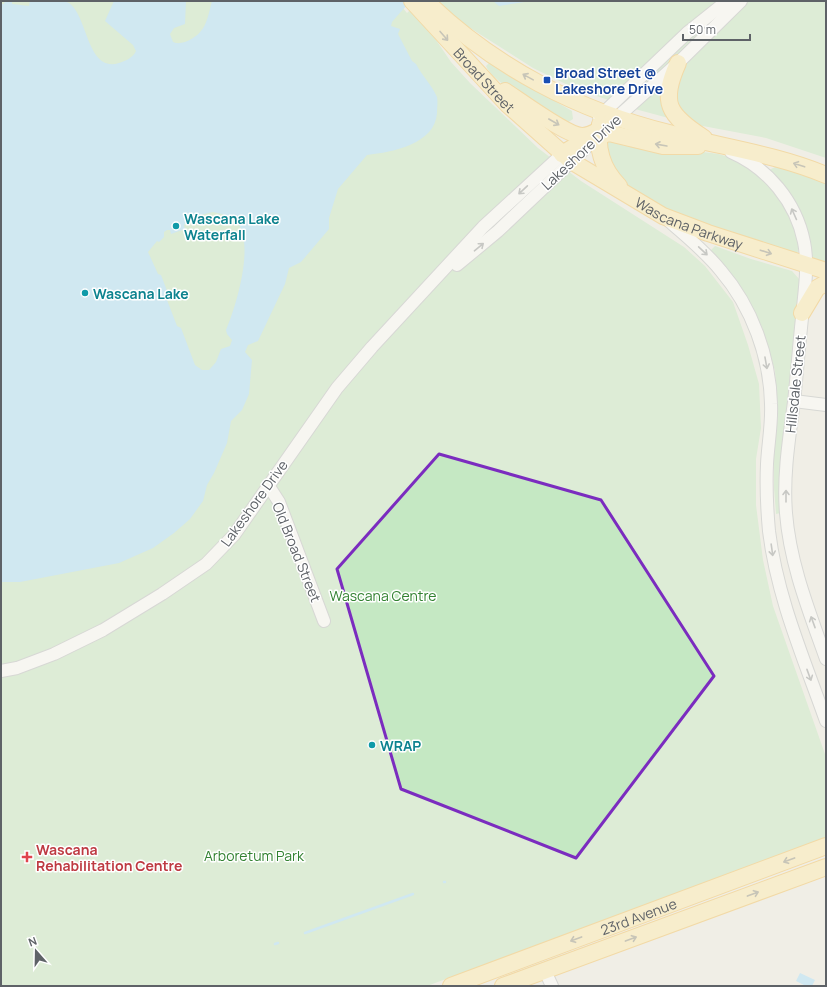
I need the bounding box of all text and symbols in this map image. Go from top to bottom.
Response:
scale bar [683,16,750,42]
text: 50 m [689,21,716,38]
one-way arrow [439,30,448,41]
street label: Broad Street [450,43,519,117]
place label: Broad Street @ Lakeshore Drive [555,63,663,98]
one-way arrow [522,73,534,81]
marker: Broad Street @ Lakeshore Drive [542,75,552,85]
street label: Lakeshore Drive [537,110,625,194]
one-way arrow [547,118,559,126]
one-way arrow [655,141,668,149]
one-way arrow [793,161,806,168]
one-way arrow [518,185,528,195]
street label: Wascana Parkway [632,192,746,253]
one-way arrow [790,208,797,220]
place label: Wascana Lake Waterfall [184,209,280,244]
marker: Wascana Lake Waterfall [171,221,181,231]
one-way arrow [473,242,484,251]
one-way arrow [698,247,708,256]
one-way arrow [759,249,772,256]
place label: Wascana Lake [93,284,189,303]
marker: Wascana Lake [80,288,90,298]
street label: Hillsdale Street [780,334,810,434]
one-way arrow [762,356,770,369]
street label: Lakeshore Drive [216,456,292,550]
one-way arrow [782,490,790,503]
street label: Old Broad Street [268,499,326,605]
one-way arrow [768,543,776,556]
park label: Wascana Centre [330,586,436,605]
one-way arrow [809,616,816,629]
one-way arrow [806,668,814,680]
place label: WRAP [380,736,421,755]
marker: WRAP [367,740,377,750]
place label: Wascana Rehabilitation Centre [36,840,182,875]
park label: Arboretum Park [204,846,305,865]
marker: Wascana Rehabilitation Centre [21,851,33,863]
one-way arrow [784,856,796,864]
one-way arrow [747,890,760,897]
street label: 23rd Avenue [598,893,679,939]
north arrow [16,931,56,971]
text: N [26,933,39,950]
one-way arrow [625,935,638,942]
one-way arrow [570,936,582,944]

